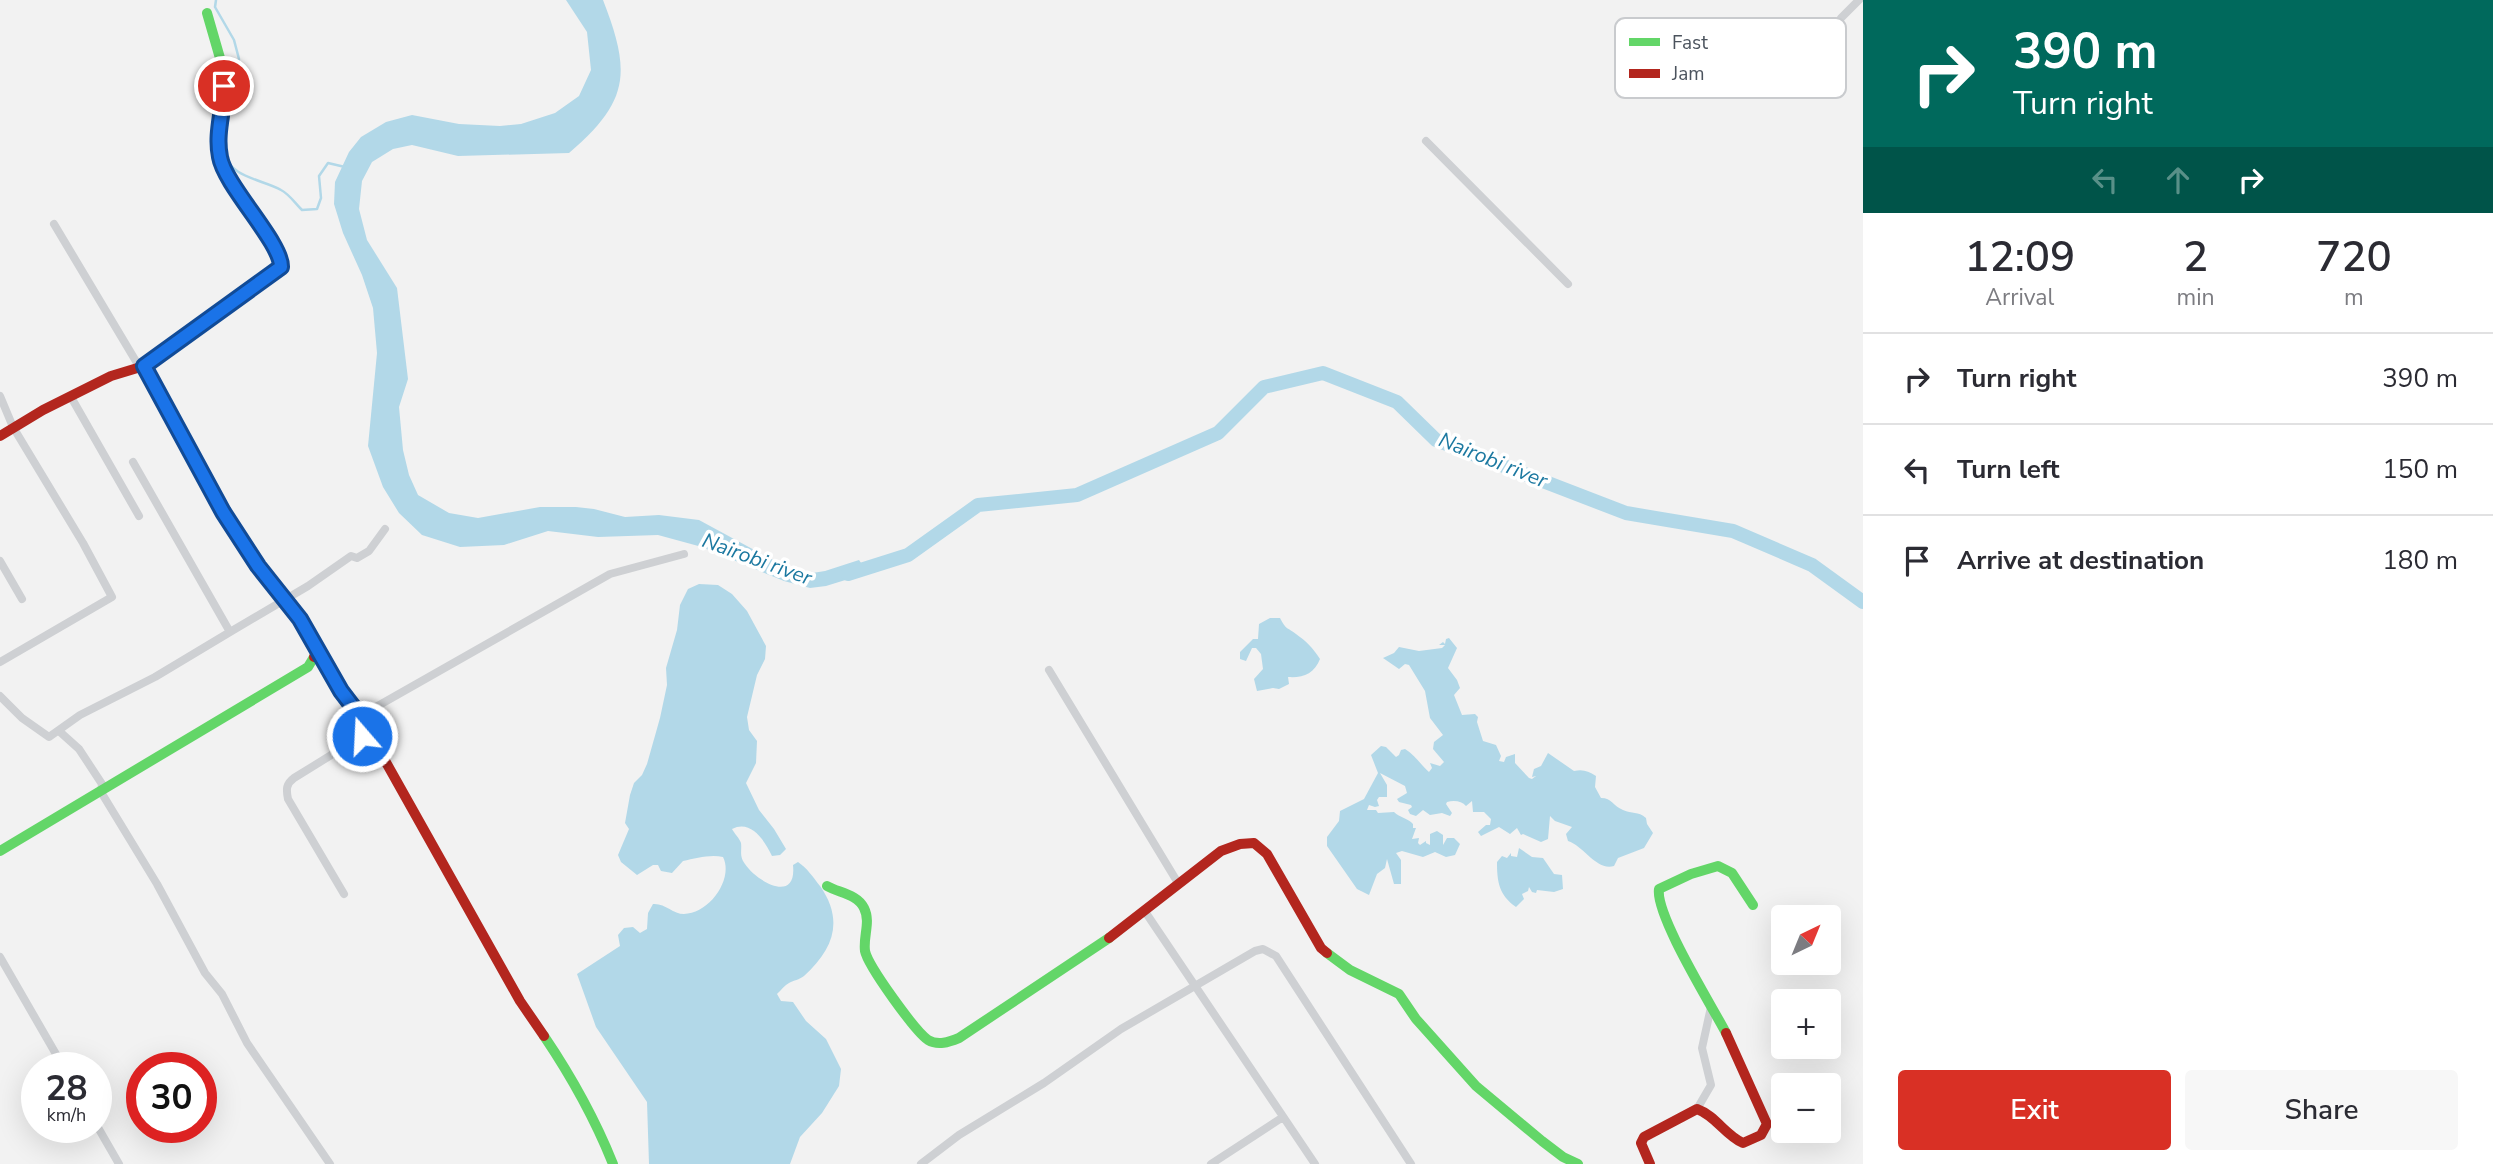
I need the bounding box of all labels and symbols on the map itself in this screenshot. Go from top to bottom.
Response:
legend [1615,18,1846,98]
text: Fast [1672,30,1708,56]
pin [194,56,254,116]
text: Jam [1671,61,1705,87]
water label: Nairobi river [1435,426,1552,495]
water label: Nairobi river [698,526,816,592]
position arrow [325,699,399,773]
north arrow [1771,905,1841,975]
speed limit sign: 30 [126,1052,217,1143]

